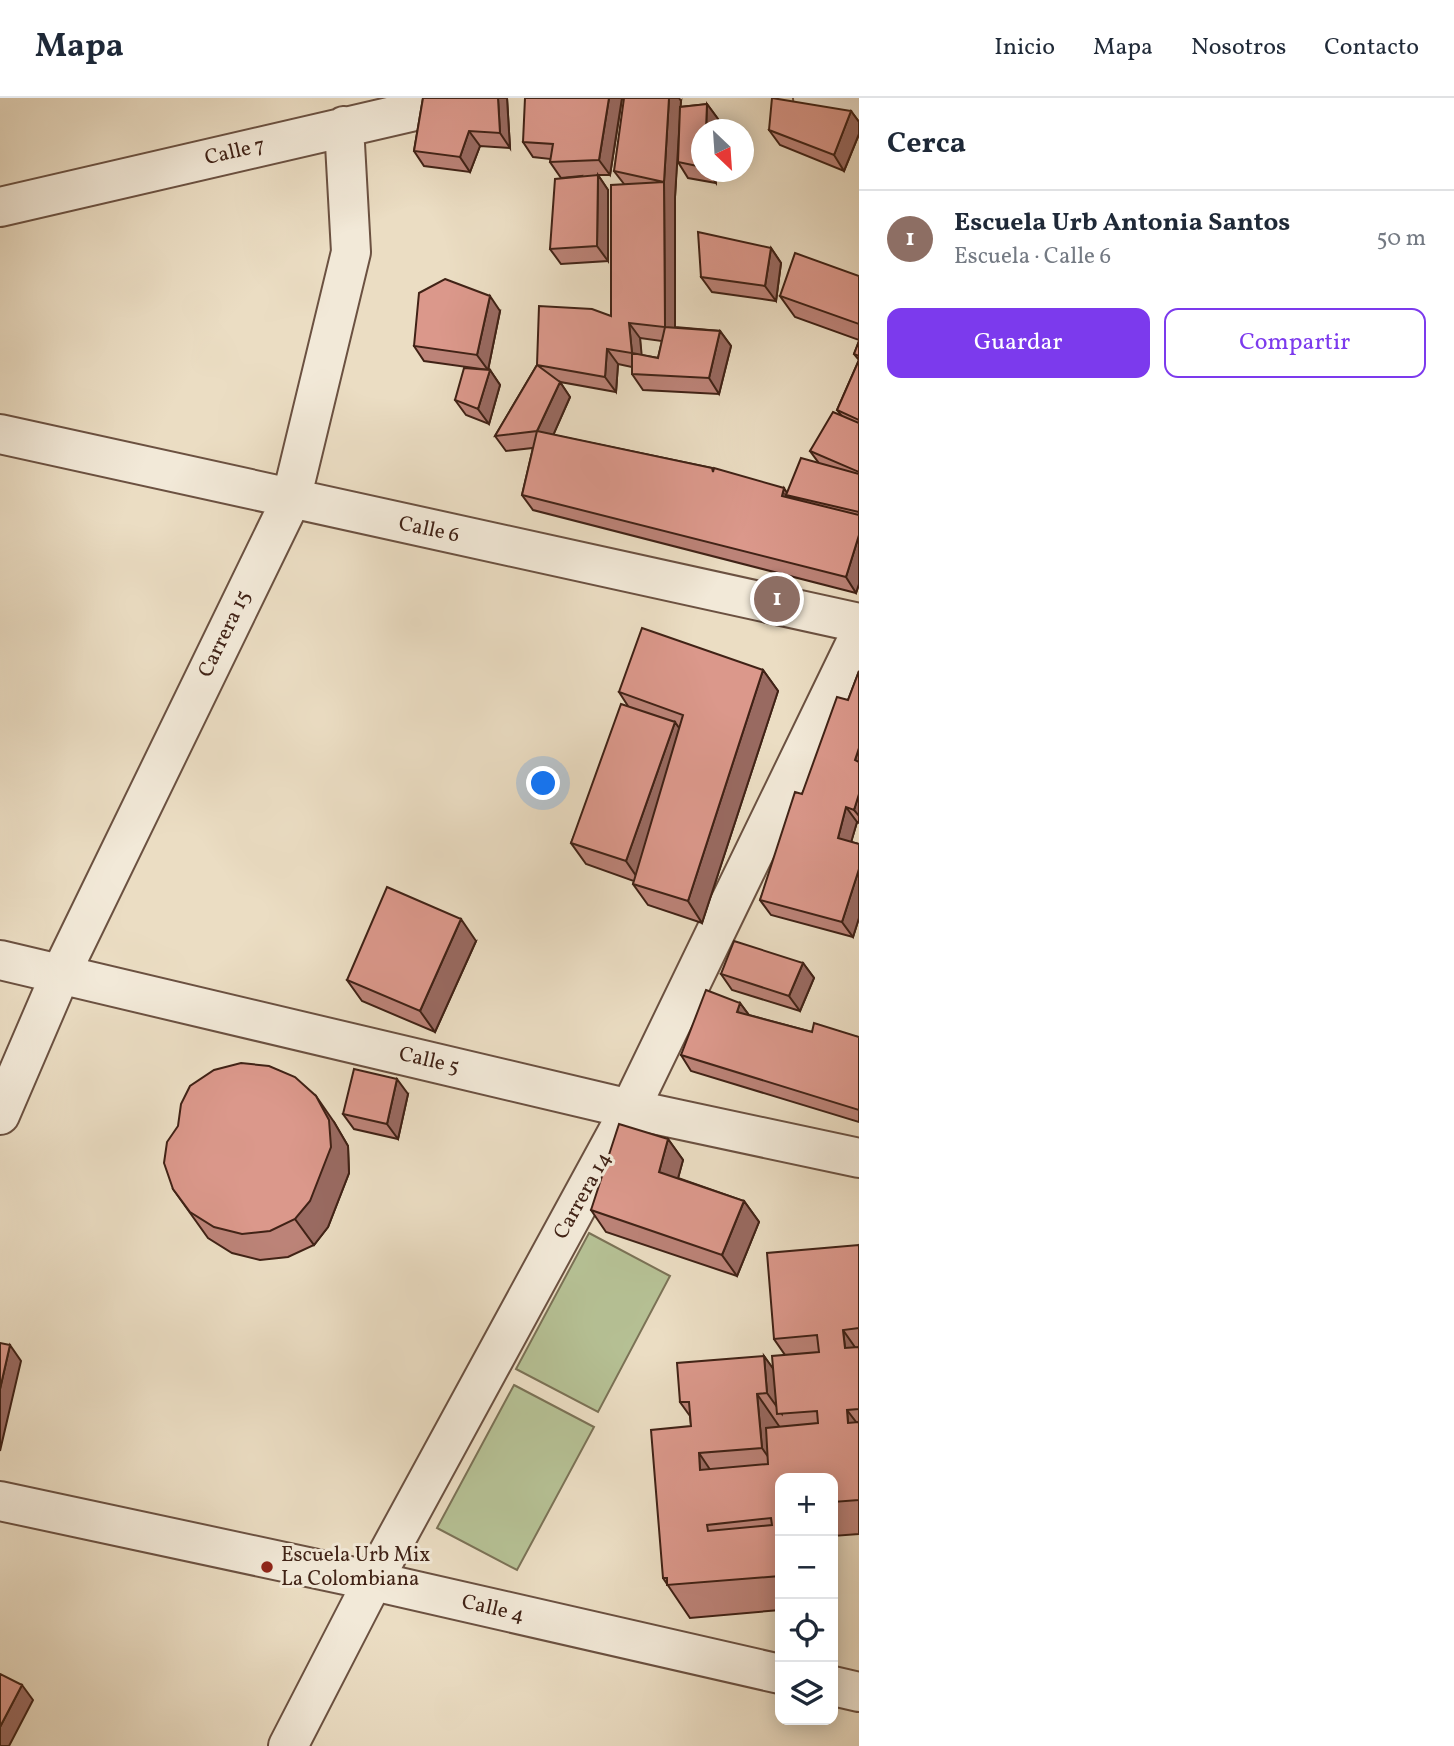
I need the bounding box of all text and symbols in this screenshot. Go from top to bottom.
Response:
text: Mapa [35,25,124,71]
text: Inicio [994,31,1055,65]
text: Mapa [1093,31,1153,65]
text: Nosotros [1191,31,1286,65]
text: Contacto [1324,31,1419,65]
north arrow [691,119,754,182]
text: Cerca [887,123,966,165]
street label: Calle 7 [202,131,268,173]
text: Escuela Urb Antonia Santos [954,205,1290,241]
text: 1 [905,223,915,255]
text: 50 m [1377,223,1426,255]
text: Escuela · Calle 6 [954,241,1111,273]
button: Guardar [887,308,1150,378]
button: Compartir [1164,308,1426,378]
street label: Calle 6 [396,509,462,551]
pin: 1 [754,573,800,625]
street label: Carrera 15 [191,586,259,682]
your location [526,766,560,800]
street label: Calle 5 [396,1040,462,1082]
street label: Carrera 14 [547,1147,619,1245]
map controls [775,1473,838,1725]
button: + [775,1473,838,1536]
button: − [775,1536,838,1599]
place label: Escuela Urb Mix La Colombiana [281,1541,430,1594]
marker: Escuela Urb Mix La Colombiana [259,1559,275,1575]
street label: Calle 4 [459,1588,527,1630]
button: locate [775,1599,838,1662]
button: layers [775,1662,838,1725]

